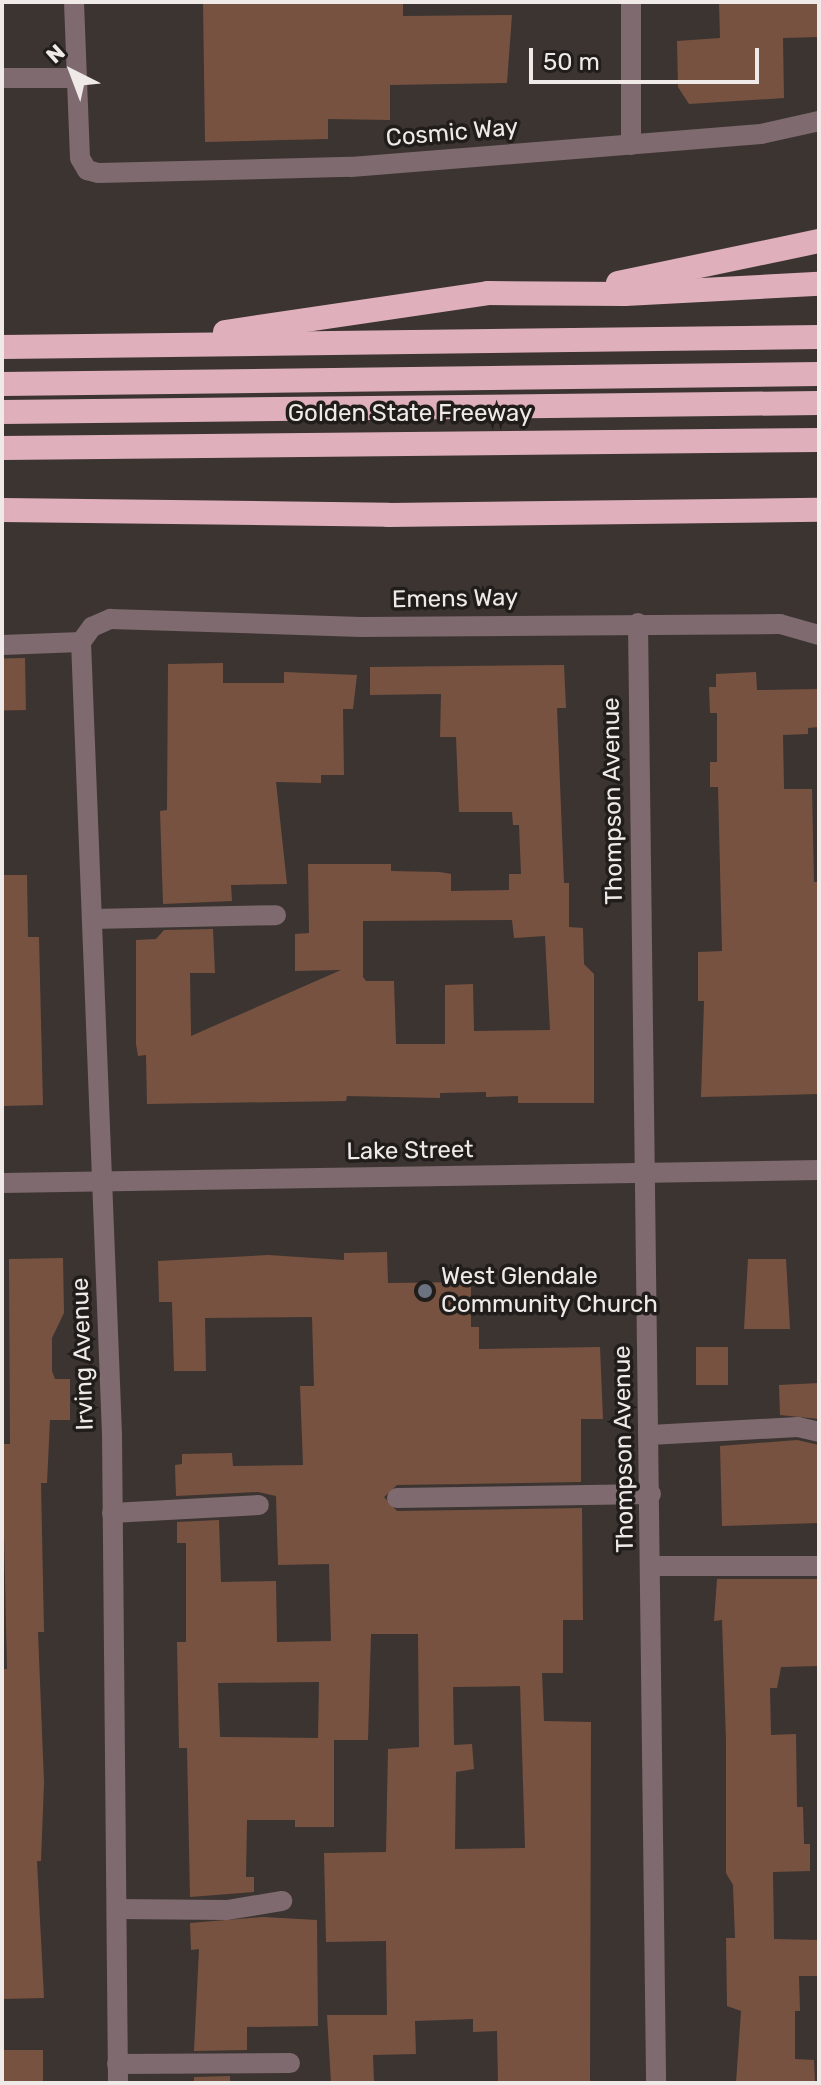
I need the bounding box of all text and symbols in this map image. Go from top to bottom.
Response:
north arrow [32,32,112,112]
scale bar [533,32,763,82]
text: N [41,38,71,69]
text: 50 m [543,48,600,76]
street label: Cosmic Way [384,113,520,153]
street label: Golden State Freeway [288,400,532,428]
street label: Emens Way [391,583,519,615]
street label: Thompson Avenue [597,697,629,905]
street label: Lake Street [346,1135,474,1167]
place label: West Glendale Community Church [441,1263,659,1319]
street label: Irving Avenue [66,1277,100,1431]
marker: West Glendale Community Church [416,1282,434,1300]
street label: Thompson Avenue [608,1345,640,1553]

